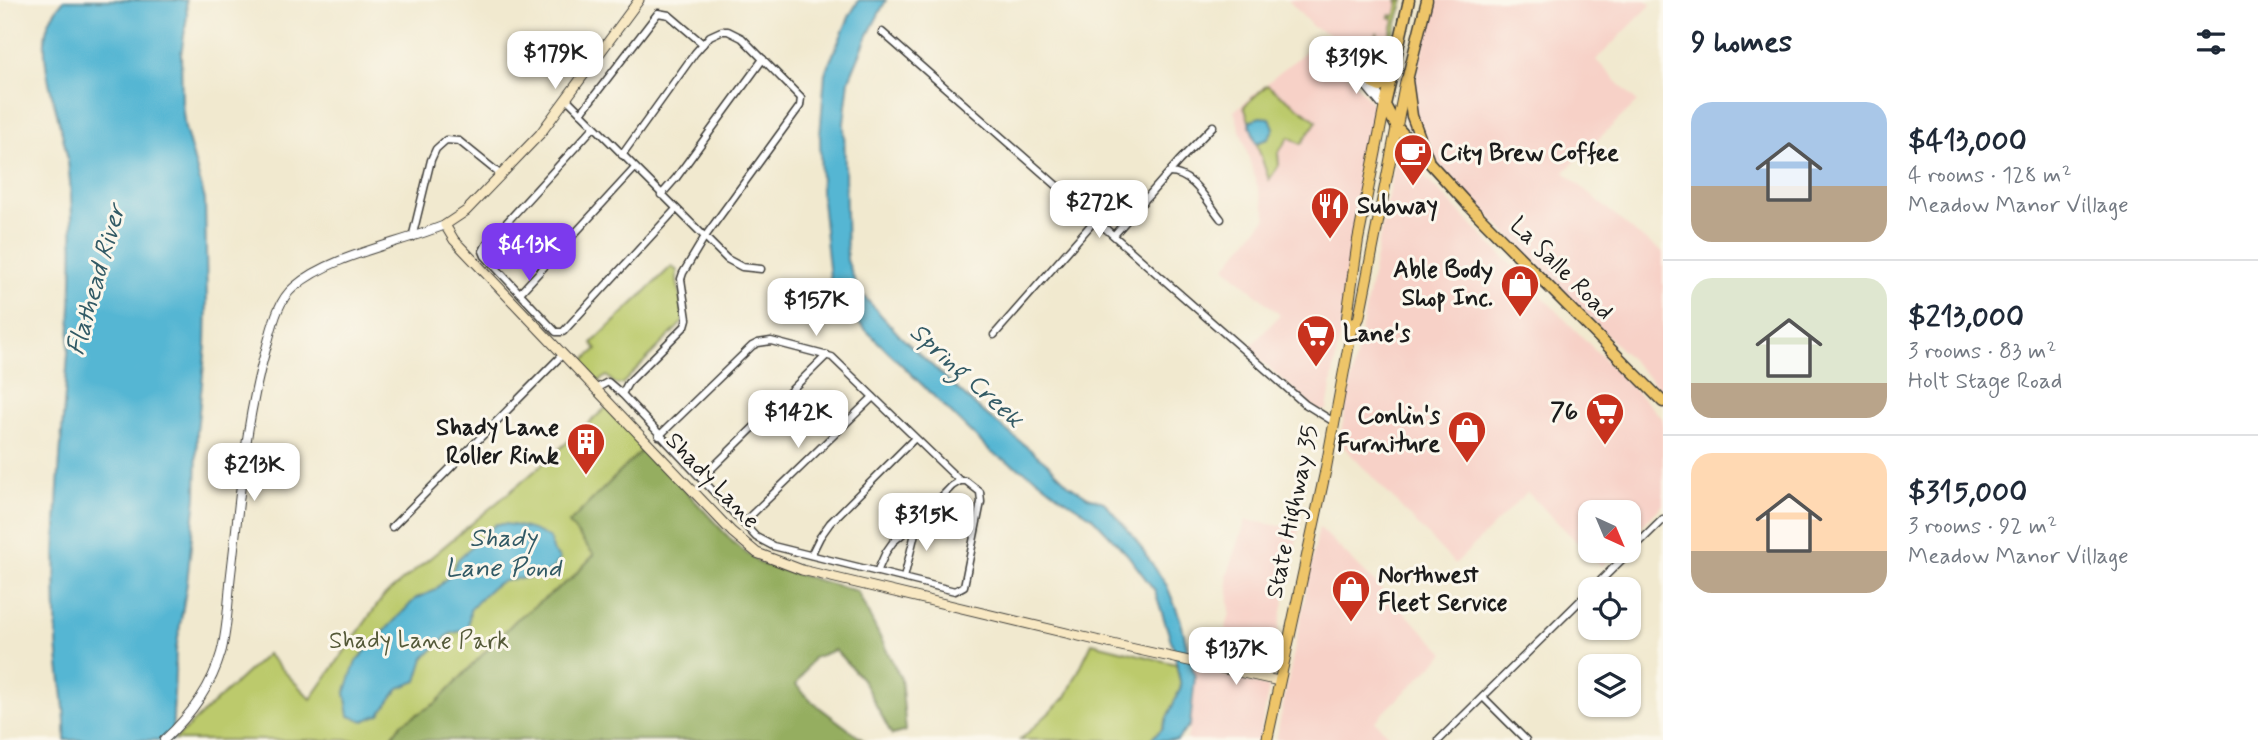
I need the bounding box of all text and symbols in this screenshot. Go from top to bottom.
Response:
text: 9 homes [1691,23,1792,62]
icon: filters [2192,23,2230,61]
pin: $179K [506,32,604,91]
pin: $319K [1307,36,1405,96]
text: $179K [523,39,587,69]
text: $319K [1325,44,1387,74]
text: $413,000 [1908,122,2027,161]
icon: home [1747,130,1831,214]
cafe icon: City Brew Coffee [1392,132,1434,187]
place label: City Brew Coffee [1440,138,1619,169]
text: 4 rooms · 128 m² [1908,161,2072,191]
pin: $272K [1050,180,1148,240]
restaurant icon: Subway [1309,185,1351,240]
text: $272K [1066,188,1132,218]
place label: Subway [1357,191,1438,222]
text: Meadow Manor Village [1908,191,2129,221]
water label: Flathead River [59,198,136,359]
street label: La Salle Road [1503,211,1619,327]
pin: $413K [480,224,578,283]
text: $413K [498,231,560,261]
place label: Able Body Shop Inc. [1393,255,1493,314]
shop icon: Able Body Shop Inc. [1499,263,1541,318]
pin: $157K [767,278,865,338]
text: $157K [783,286,849,316]
text: $213,000 [1908,298,2024,337]
icon: home [1747,306,1831,390]
supermarket icon: Lane's [1295,313,1337,368]
water label: Spring Creek [900,316,1031,439]
place label: Lane's [1343,319,1411,350]
text: 3 rooms · 83 m² [1908,337,2056,367]
text: Holt Stage Road [1908,367,2062,397]
pin: $142K [749,391,847,450]
supermarket icon: 76 [1584,391,1626,446]
place label: 76 [1550,397,1578,428]
text: $142K [764,398,832,428]
place label: Conlin's Furniture [1337,401,1440,460]
shop icon: Conlin's Furniture [1446,409,1488,464]
place label: Shady Lane Roller Rink [436,413,559,472]
building icon: Shady Lane Roller Rink [565,421,607,476]
street label: State Highway 35 [1260,423,1329,602]
street label: Shady Lane [658,426,766,536]
pin: $213K [205,444,303,503]
text: $213K [224,451,284,481]
text: $315,000 [1908,473,2027,512]
icon: home [1747,481,1831,565]
pin: $315K [877,494,975,553]
north arrow [1578,500,1642,564]
map controls [1578,500,1641,717]
text: $315K [895,501,957,531]
text: 3 rooms · 92 m² [1908,512,2057,542]
water label: Shady Lane Pond [445,522,563,586]
text: Meadow Manor Village [1908,542,2129,572]
place label: Northwest Fleet Service [1378,560,1508,619]
shop icon: Northwest Fleet Service [1330,568,1372,623]
button: locate [1578,577,1641,640]
park label: Shady Lane Park [329,626,509,657]
pin: $137K [1187,628,1285,687]
text: $137K [1205,635,1267,665]
button: layers [1578,654,1641,717]

